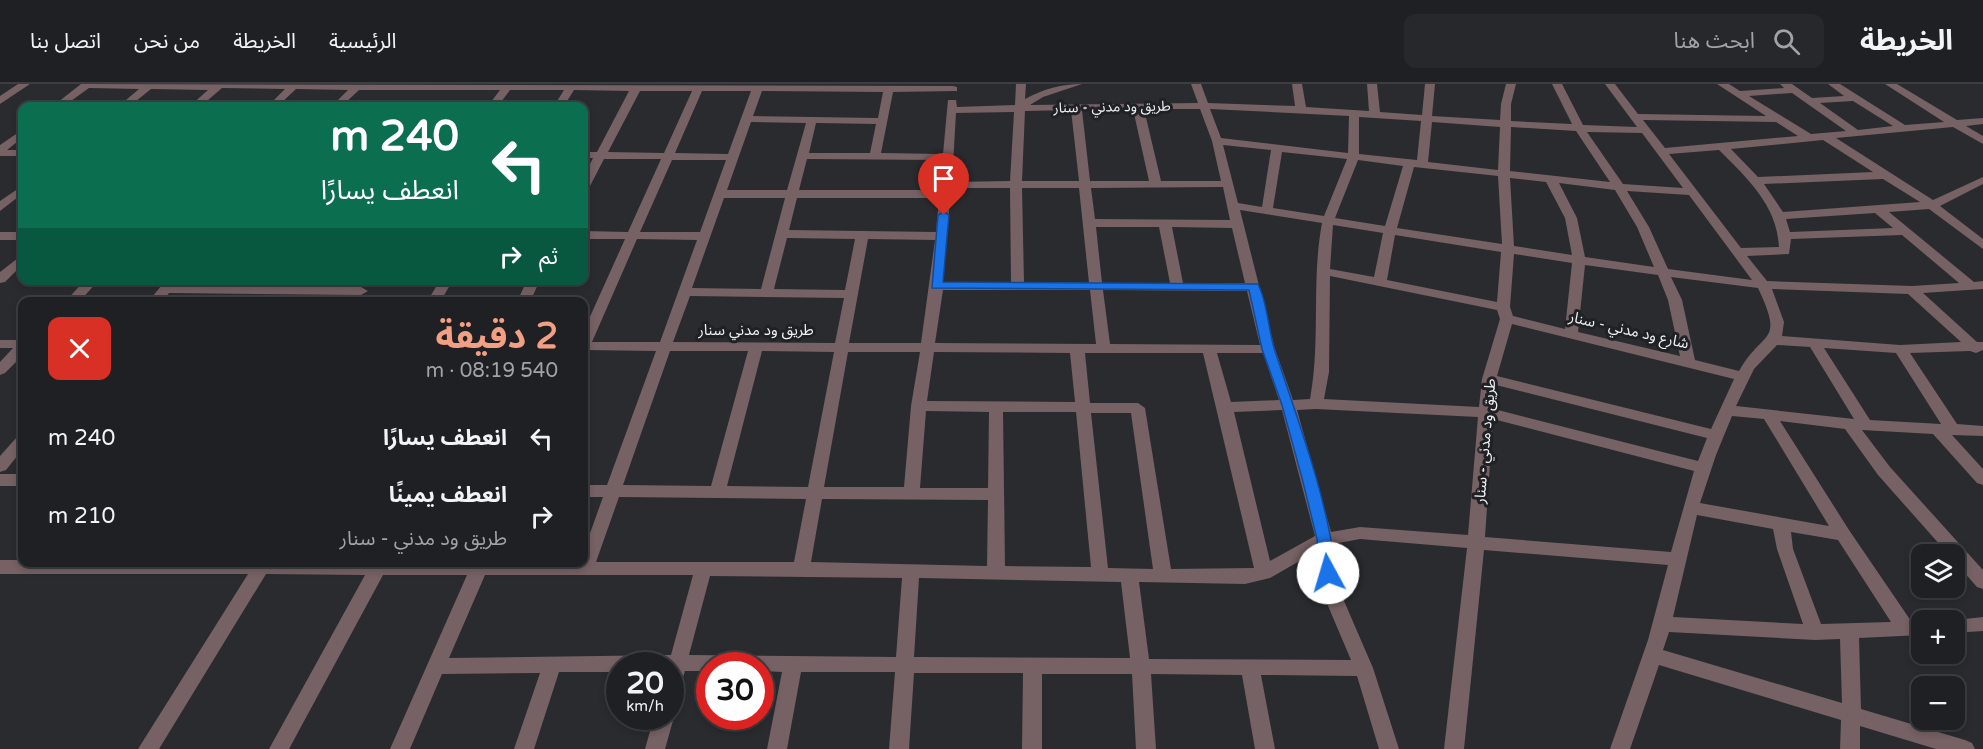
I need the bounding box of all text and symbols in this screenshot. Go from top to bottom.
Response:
search box [1404,14,1824,68]
text: الخريطة [1860,24,1953,58]
icon: search [1770,25,1803,58]
text: ابحث هنا [1673,28,1755,54]
text: اتصل بنا [30,29,101,54]
text: من نحن [134,29,200,54]
text: الخريطة [233,29,296,54]
text: الرئيسية [329,29,397,54]
street label: طريق ود مدني - سنار [1052,97,1171,119]
text: 240 m [330,111,459,162]
icon: left [480,126,558,204]
pin [918,153,969,215]
icon: arrive [927,162,960,195]
text: انعطف يسارًا [321,174,459,207]
icon: right [494,240,527,273]
text: ثم [539,244,558,270]
street label: شارع ود مدني - سنار [1566,307,1691,356]
text: 2 دقيقة [435,315,558,358]
button: close [48,317,111,380]
street label: طريق ود مدني سنار [697,321,814,341]
text: 540 m · 08:19 [426,359,558,383]
street label: طريق ود مدني - سنار [1470,378,1502,506]
icon: left [525,422,558,455]
text: 240 m [48,425,115,451]
text: انعطف يسارًا [383,425,507,451]
text: انعطف يمينًا [389,482,507,508]
icon: right [525,500,558,533]
text: 210 m [48,503,115,529]
text: طريق ود مدني - سنار [340,527,507,551]
position arrow [1296,541,1360,605]
map controls [1911,544,1965,730]
button: layers [1911,544,1965,598]
button: + [1911,610,1965,664]
speed limit sign: 30 [696,652,774,730]
text: 20 [626,665,664,702]
button: − [1911,676,1965,730]
text: km/h [626,697,664,715]

